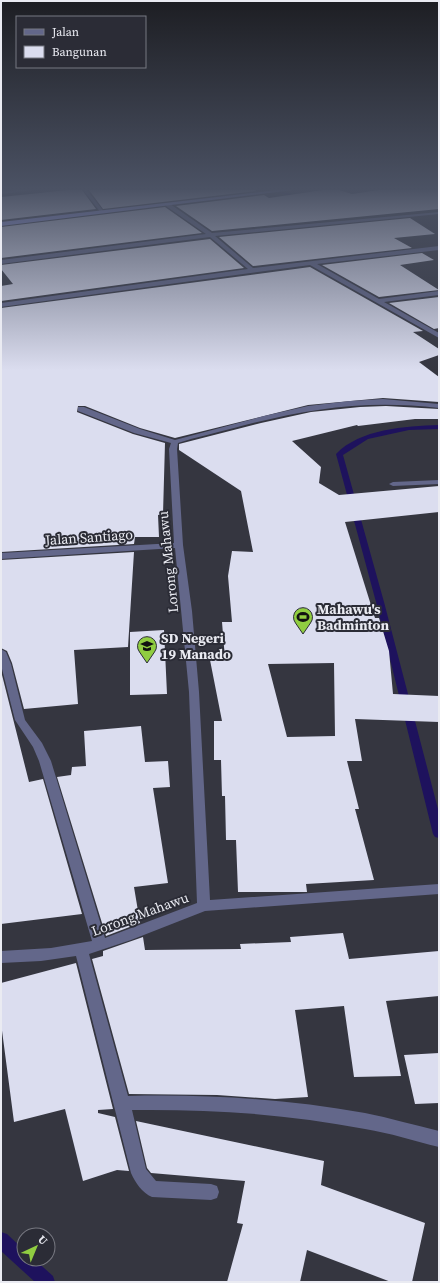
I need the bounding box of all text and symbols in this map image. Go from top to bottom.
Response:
legend [16,16,146,68]
text: Jalan [51,24,79,40]
text: Bangunan [52,44,107,60]
street label: Lorong Mahawu [153,510,183,614]
street label: Jalan Santiago [43,524,134,550]
place label: Mahawu's Badminton [317,599,389,635]
sports icon: Mahawu's Badminton [292,606,314,634]
place label: SD Negeri 19 Manado [161,628,231,664]
school or university icon: SD Negeri 19 Manado [136,635,158,663]
street label: Lorong Mahawu [89,887,191,941]
north arrow [16,1227,56,1267]
text: U [34,1232,51,1248]

